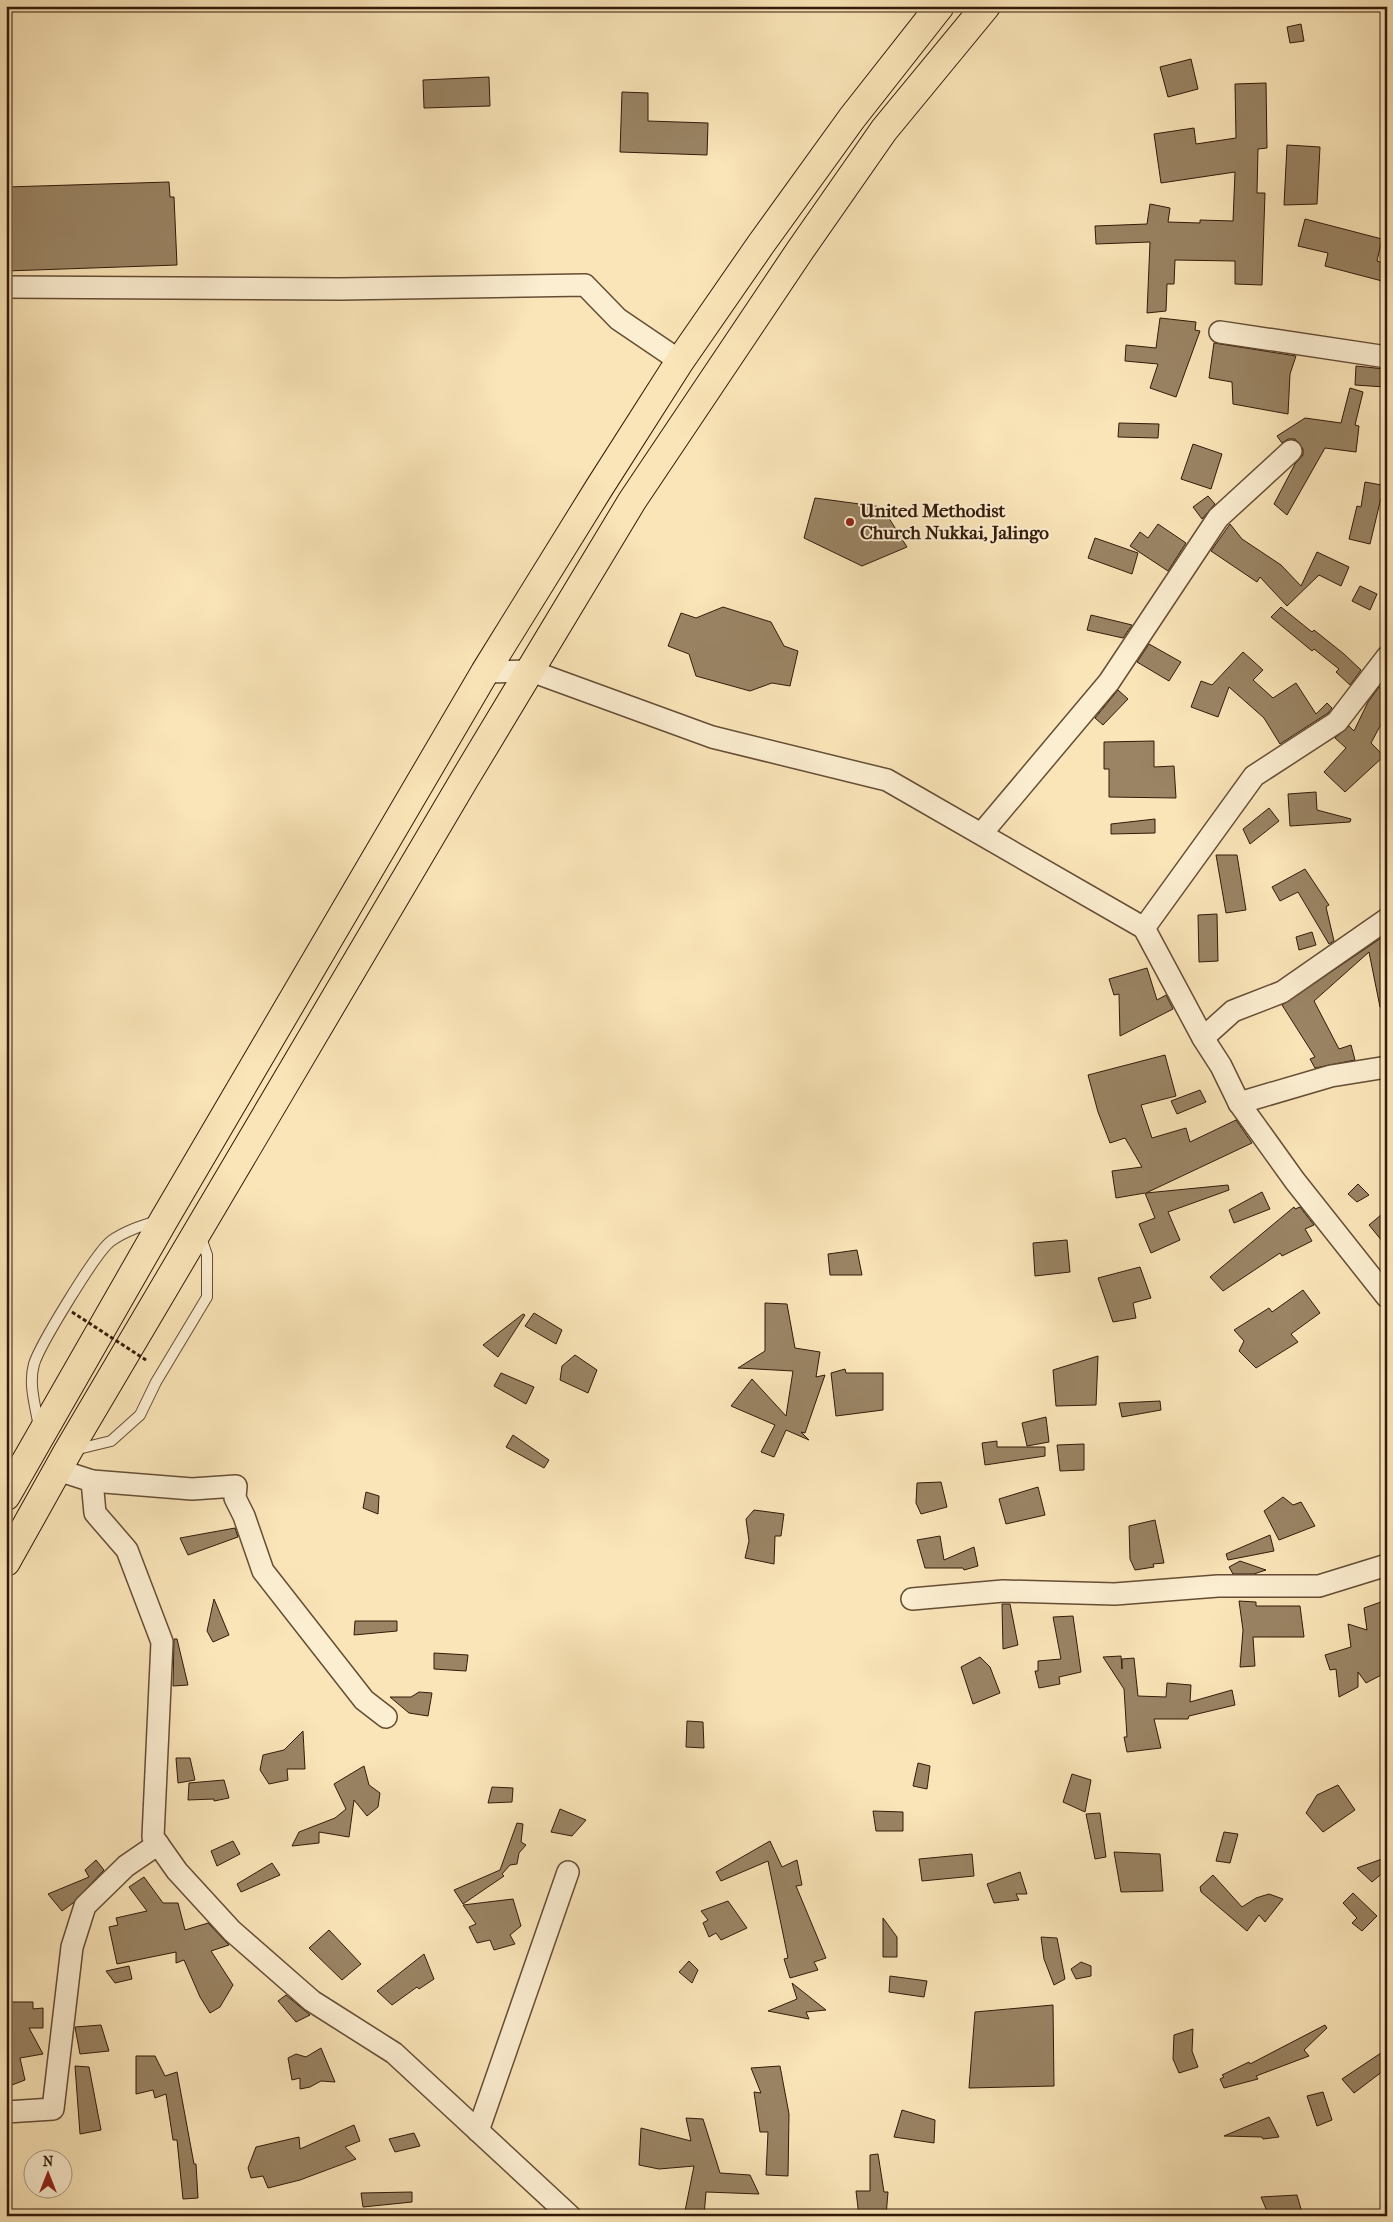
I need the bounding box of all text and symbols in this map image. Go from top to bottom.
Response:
place label: United Methodist Church Nukkai, Jalingo [859,500,1049,544]
marker: United Methodist Church Nukkai, Jalingo [844,516,856,528]
north arrow [22,2150,72,2200]
text: N [43,2153,54,2170]

